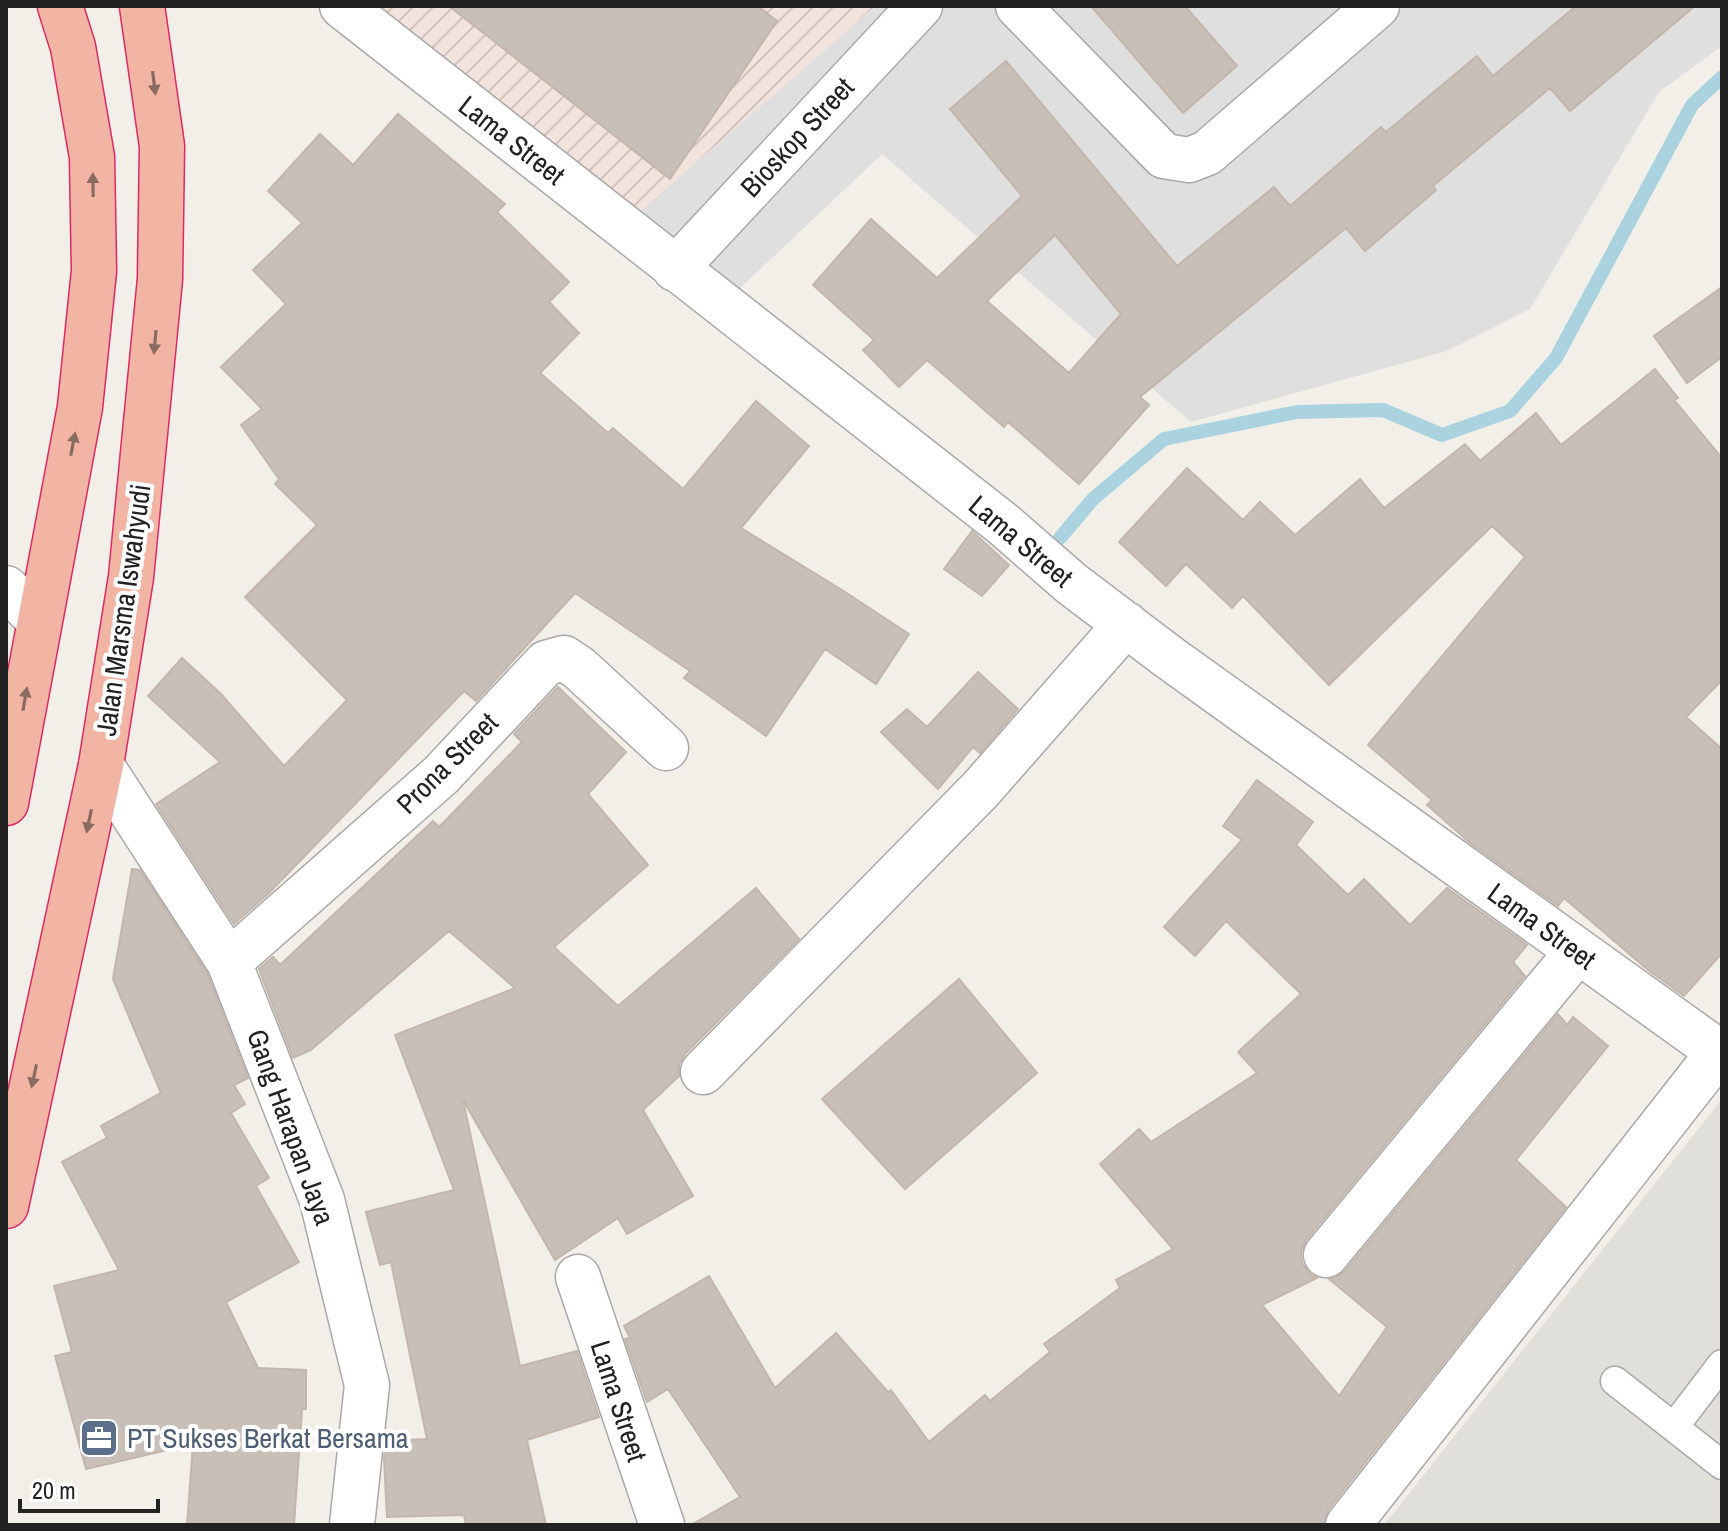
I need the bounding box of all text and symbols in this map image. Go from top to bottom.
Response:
street label: Bioskop Street [732,69,862,205]
one-way arrow [147,71,160,96]
street label: Lama Street [451,87,573,193]
one-way arrow [86,172,99,197]
one-way arrow [148,330,161,355]
one-way arrow [67,431,80,456]
street label: Jalan Marsma Iswahyudi [87,482,159,738]
street label: Lama Street [961,486,1081,596]
one-way arrow [19,686,31,711]
street label: Prona Street [388,704,506,822]
one-way arrow [82,809,95,834]
street label: Lama Street [1480,874,1604,978]
street label: Gang Harapan Jaya [238,1024,344,1230]
one-way arrow [27,1063,40,1088]
street label: Lama Street [582,1336,656,1466]
office icon: PT Sukses Berkat Bersama [78,1417,120,1459]
place label: PT Sukses Berkat Bersama [127,1419,409,1457]
scale bar [20,1463,158,1513]
text: 20 m [32,1474,76,1506]

